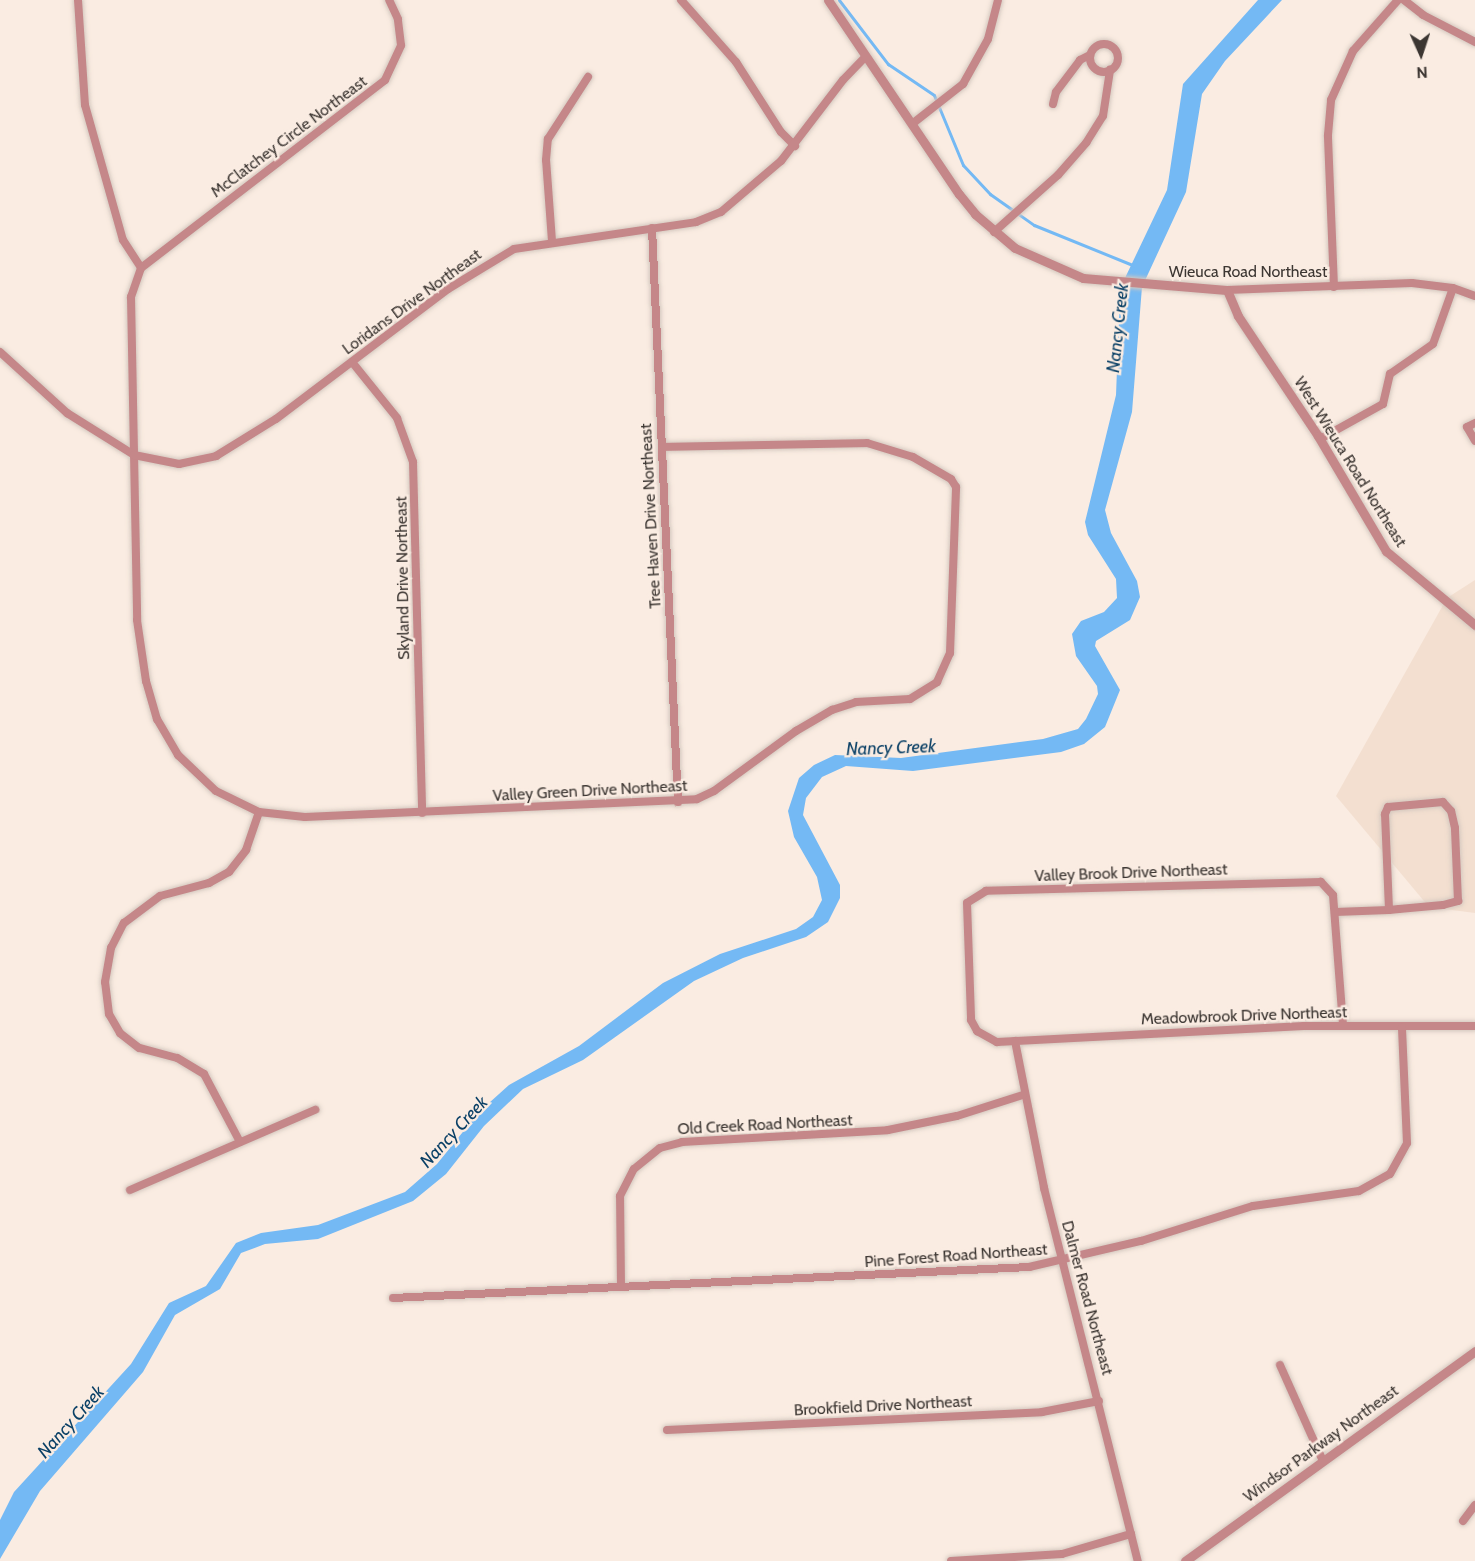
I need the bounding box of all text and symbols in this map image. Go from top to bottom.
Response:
north arrow [1391,24,1451,84]
text: N [1416,63,1428,82]
street label: McClatchey Circle Northeast [207,72,371,202]
street label: Loridans Drive Northeast [339,245,485,359]
street label: Wieuca Road Northeast [1169,262,1327,282]
water label: Nancy Creek [1103,282,1133,374]
street label: West Wieuca Road Northeast [1290,373,1410,551]
street label: Tree Haven Drive Northeast [637,423,665,609]
street label: Skyland Drive Northeast [392,496,414,660]
water label: Nancy Creek [846,736,936,760]
street label: Valley Green Drive Northeast [492,776,688,806]
street label: Valley Brook Drive Northeast [1034,860,1228,886]
street label: Meadowbrook Drive Northeast [1141,1003,1347,1029]
water label: Nancy Creek [415,1092,493,1172]
street label: Old Creek Road Northeast [677,1111,853,1139]
street label: Dalmer Road Northeast [1057,1219,1117,1377]
street label: Pine Forest Road Northeast [864,1240,1048,1272]
water label: Nancy Creek [33,1381,109,1463]
street label: Windsor Parkway Northeast [1240,1381,1402,1507]
street label: Brookfield Drive Northeast [793,1392,973,1420]

